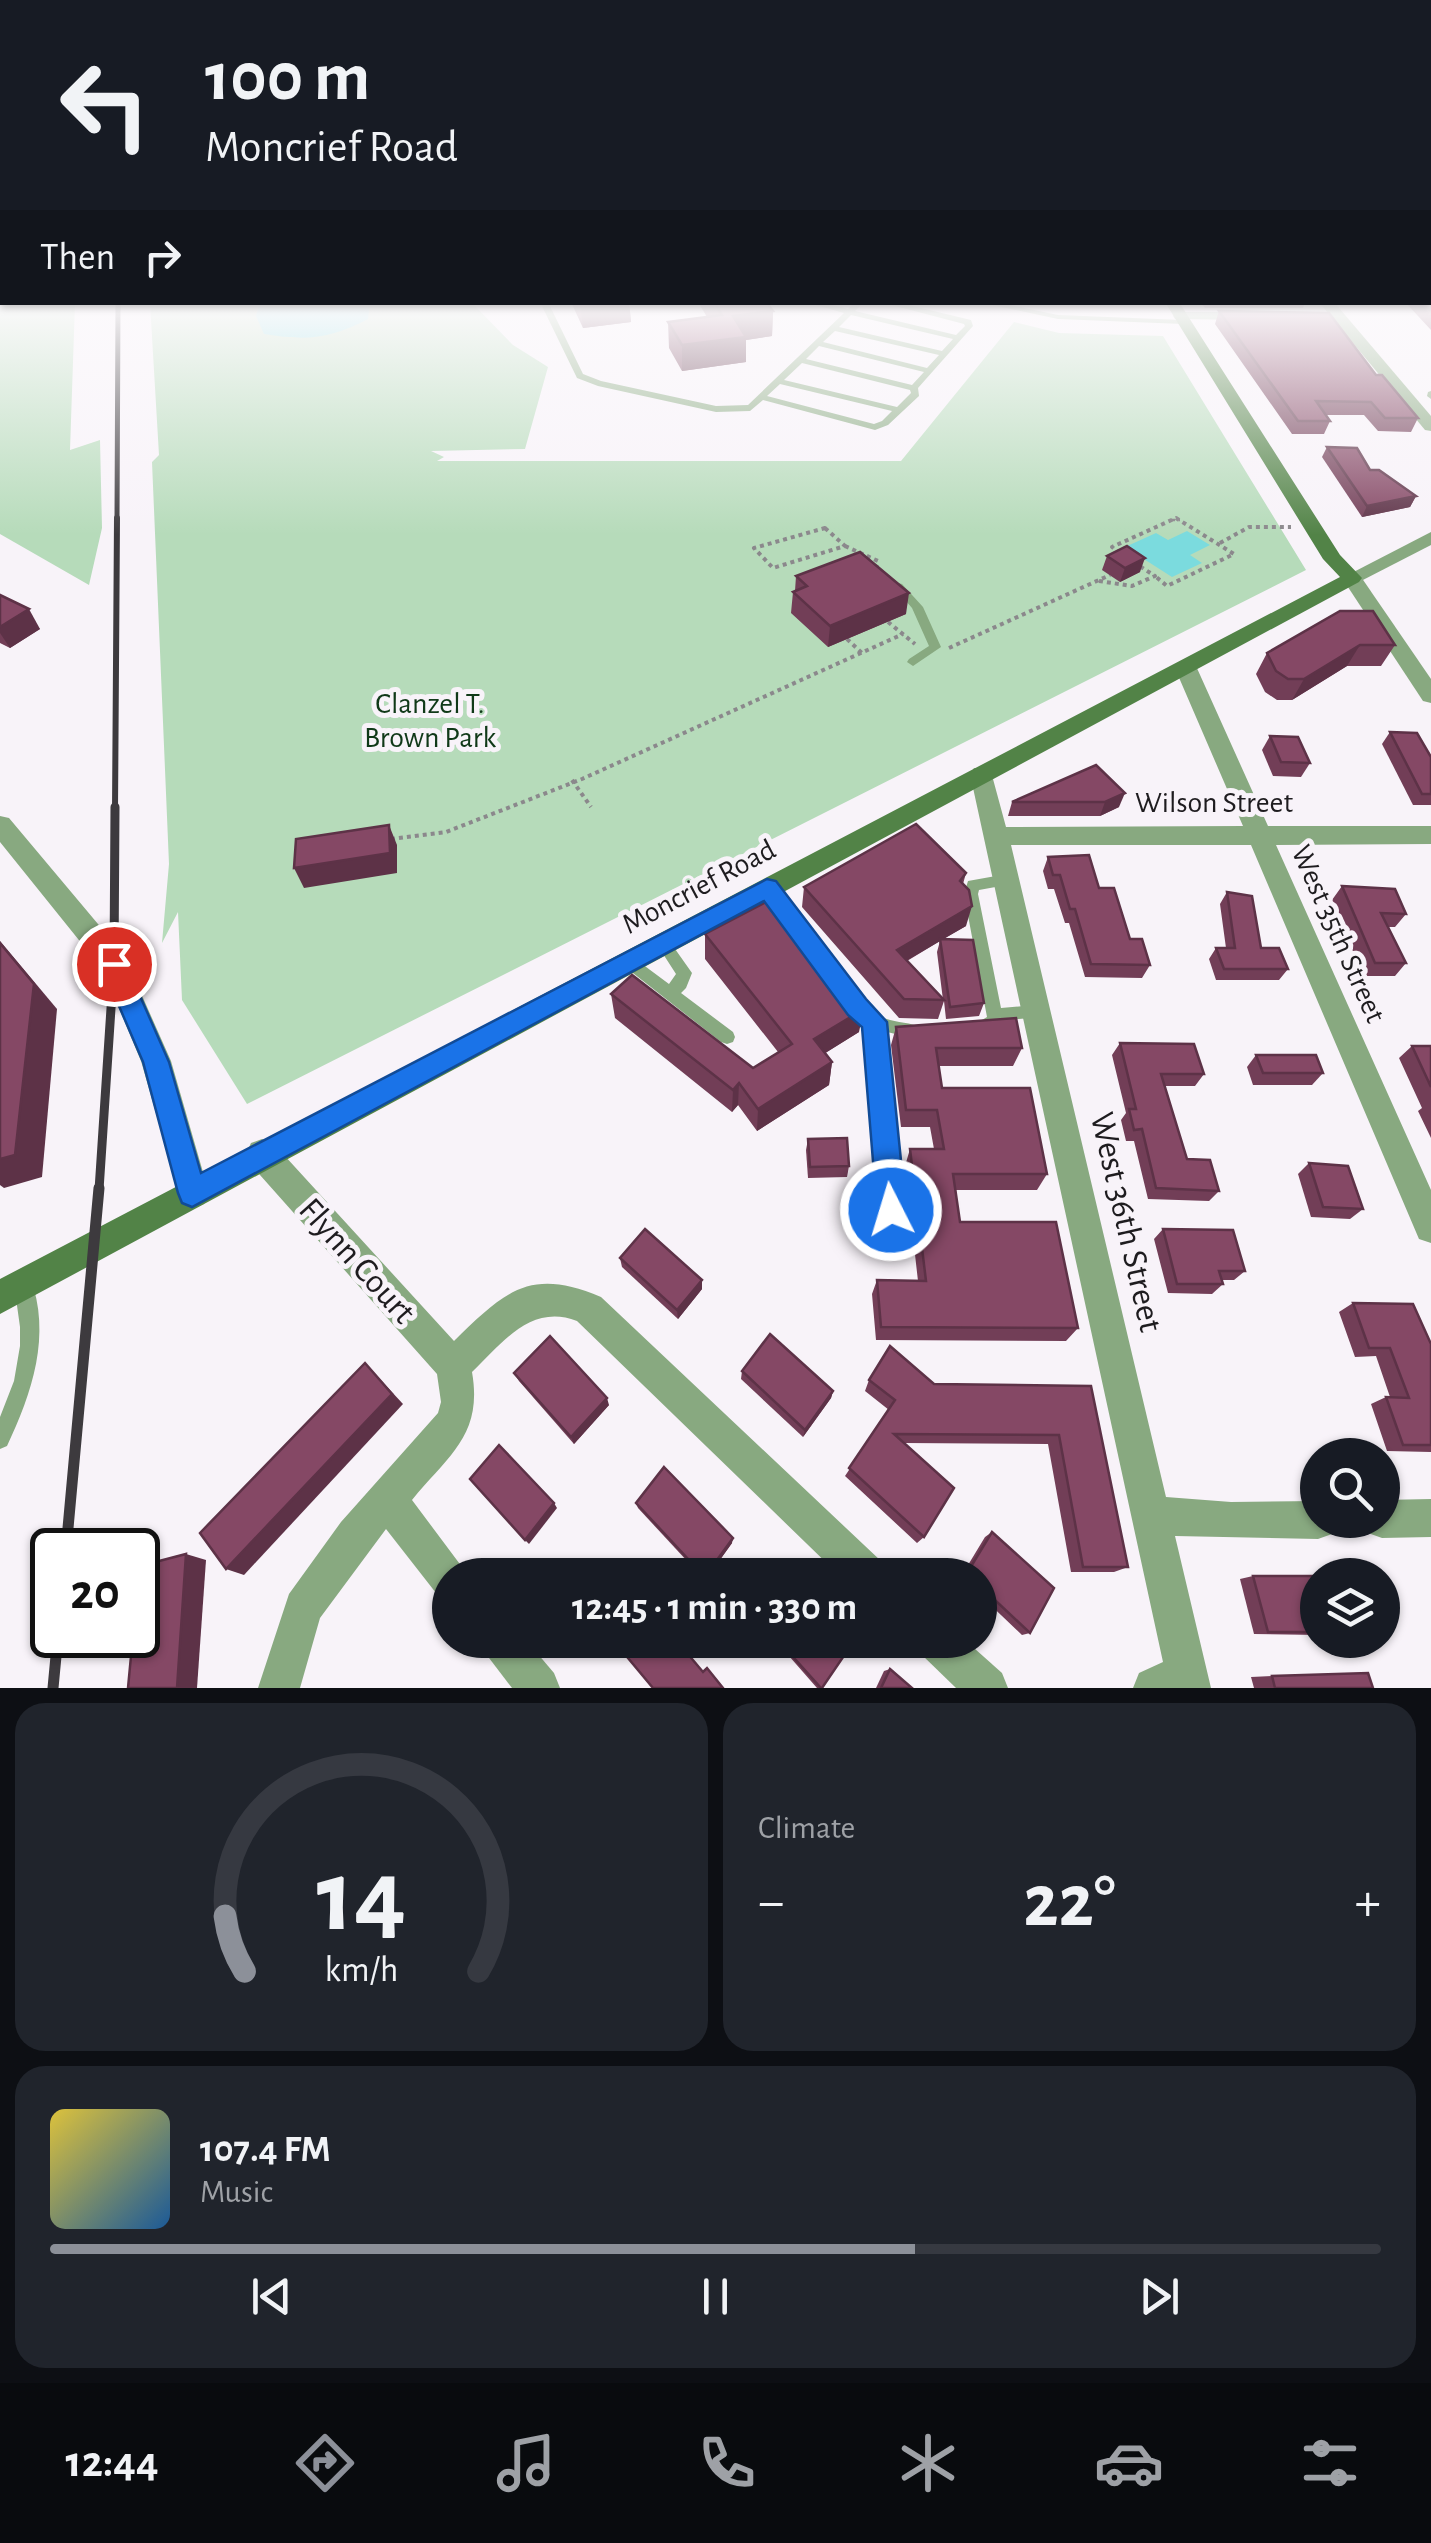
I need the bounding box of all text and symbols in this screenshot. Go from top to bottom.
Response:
icon: left [40,40,170,170]
text: 100 m [205,43,370,113]
text: Moncrief Road [205,125,458,170]
icon: right [135,230,190,285]
text: Then [40,239,115,277]
park label: Clanzel T. Brown Park [364,689,496,753]
street label: Wilson Street [1135,788,1293,818]
street label: Moncrief Road [617,834,781,940]
street label: West 35th Street [1286,841,1391,1028]
pin [72,922,157,1007]
icon: arrive [87,937,142,992]
street label: West 36th Street [1084,1109,1168,1335]
position arrow [839,1158,943,1262]
street label: Flynn Court [292,1192,422,1330]
map controls [1300,1438,1400,1658]
button: search [1300,1438,1400,1538]
speed limit sign: 20 [30,1528,160,1658]
button: layers [1300,1558,1400,1658]
text: 12:45 · 1 min · 330 m [572,1589,857,1627]
text: Climate [758,1812,855,1844]
text: 14 [317,1846,406,1950]
text: 22° [1023,1865,1116,1940]
text: − [758,1875,784,1930]
text: + [1355,1875,1381,1930]
text: km/h [325,1952,398,1988]
text: 107.4 FM [200,2131,331,2169]
text: Music [200,2176,273,2208]
icon: previous [244,2269,299,2324]
icon: pause [688,2269,743,2324]
icon: next [1132,2269,1187,2324]
icon: directions [290,2428,360,2498]
icon: music [491,2428,561,2498]
icon: phone [692,2428,762,2498]
icon: climate [893,2428,963,2498]
icon: car [1094,2428,1164,2498]
icon: filters [1295,2428,1365,2498]
text: 12:44 [66,2440,159,2485]

